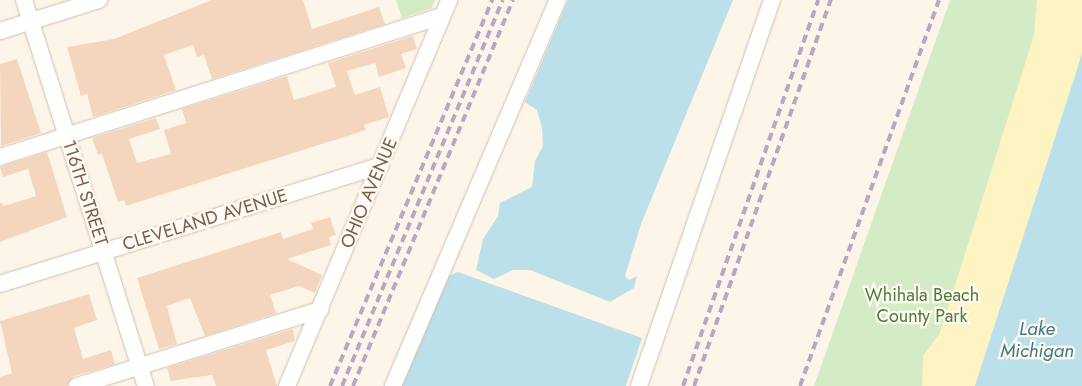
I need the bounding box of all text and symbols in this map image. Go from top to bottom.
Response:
street label: OHIO AVENUE [336,134,402,252]
street label: 116TH STREET [58,138,112,248]
street label: CLEVELAND AVENUE [120,185,290,255]
park label: Whihala Beach County Park [865,285,979,328]
water label: Lake Michigan [1000,318,1074,362]

